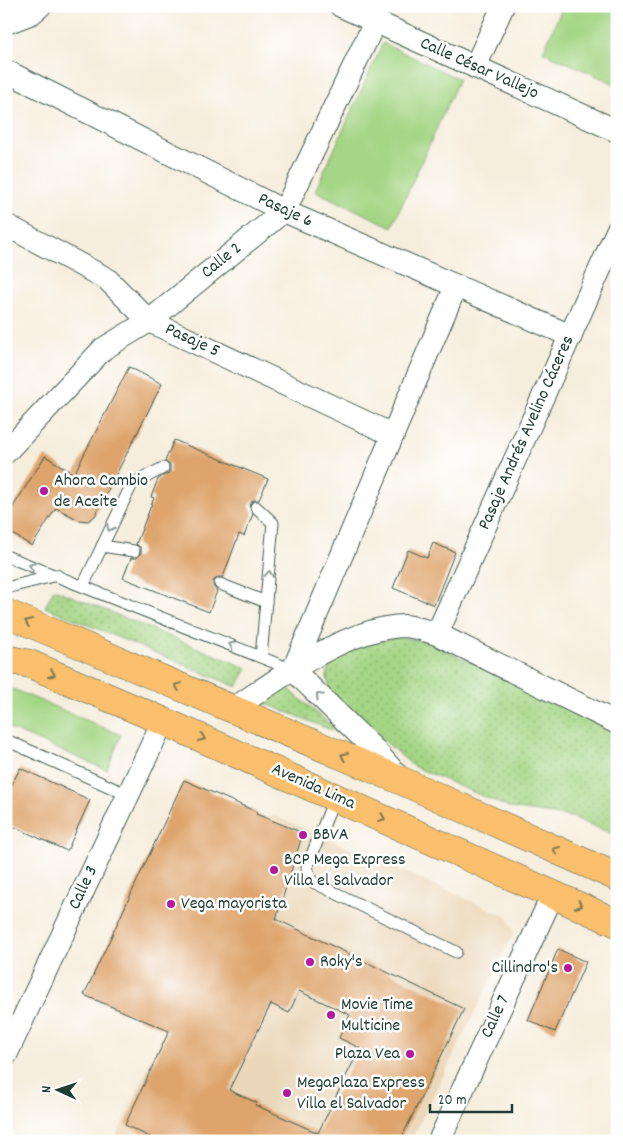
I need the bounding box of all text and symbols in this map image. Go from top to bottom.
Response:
street label: Calle César Vallejo [416,32,542,106]
street label: Pasaje 6 [253,187,317,235]
street label: Calle 2 [196,237,248,285]
street label: Pasaje 5 [161,317,223,365]
street label: Pasaje Andrés Avelino Cáceres [473,332,581,534]
place label: Ahora Cambio de Aceite [54,469,148,515]
marker: Ahora Cambio de Aceite [38,485,50,497]
one-way arrow [107,523,117,532]
one-way arrow [28,562,37,572]
one-way arrow [263,569,274,577]
one-way arrow [24,618,33,629]
one-way arrow [228,641,236,651]
one-way arrow [47,668,56,678]
one-way arrow [174,681,183,692]
one-way arrow [316,693,325,702]
one-way arrow [197,732,206,743]
one-way arrow [340,752,349,763]
street label: Avenida Lima [267,757,359,817]
one-way arrow [377,812,386,823]
place label: BBVA [313,823,349,848]
marker: BBVA [297,829,309,841]
one-way arrow [552,846,561,857]
place label: BCP Mega Express Villa el Salvador [284,848,406,894]
street label: Calle 3 [63,862,105,914]
marker: BCP Mega Express Villa el Salvador [268,864,280,876]
place label: Vega mayorista [181,892,287,917]
marker: Vega mayorista [165,898,177,910]
one-way arrow [574,899,583,910]
place label: Roky's [320,950,363,975]
marker: Roky's [304,956,316,968]
place label: Cillindro's [491,956,558,981]
marker: Cillindro's [562,962,574,974]
street label: Calle 7 [475,991,517,1043]
place label: Movie Time Multicine [341,993,413,1039]
marker: Movie Time Multicine [325,1009,337,1021]
place label: Plaza Vea [335,1042,401,1067]
marker: Plaza Vea [404,1048,416,1060]
north arrow [32,1064,82,1114]
place label: MegaPlaza Express Villa el Salvador [297,1071,425,1117]
scale bar [430,1082,513,1114]
text: N [37,1085,57,1093]
marker: MegaPlaza Express Villa el Salvador [281,1087,293,1099]
text: 20 m [438,1090,466,1112]

